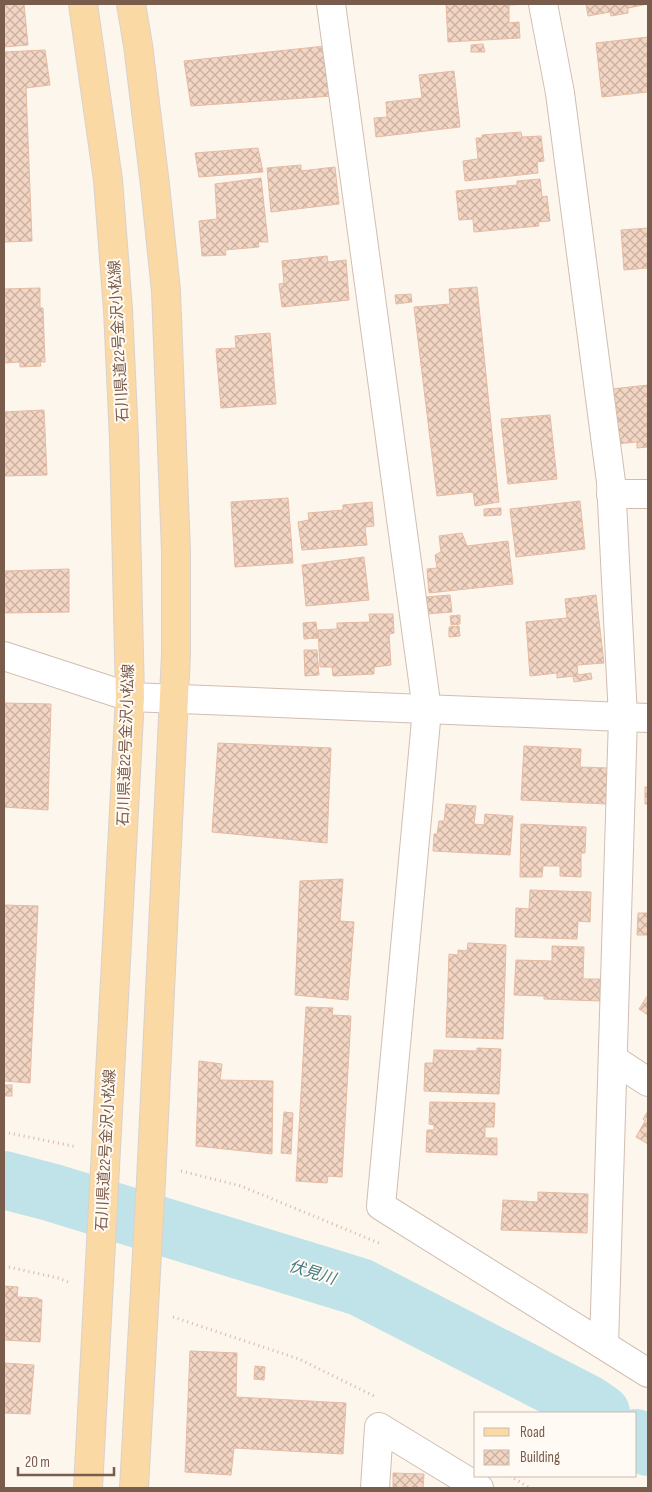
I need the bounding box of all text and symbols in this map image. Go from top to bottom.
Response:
street label: 石川県道22号金沢小松線 [105,259,133,423]
street label: 石川県道22号金沢小松線 [114,664,138,826]
street label: 石川県道22号金沢小松線 [92,1068,120,1232]
water label: 伏見川 [286,1257,340,1290]
legend [474,1412,637,1477]
text: Road [520,1423,545,1442]
scale bar [18,1444,114,1476]
text: Building [520,1448,560,1467]
text: 20 m [25,1453,50,1472]

